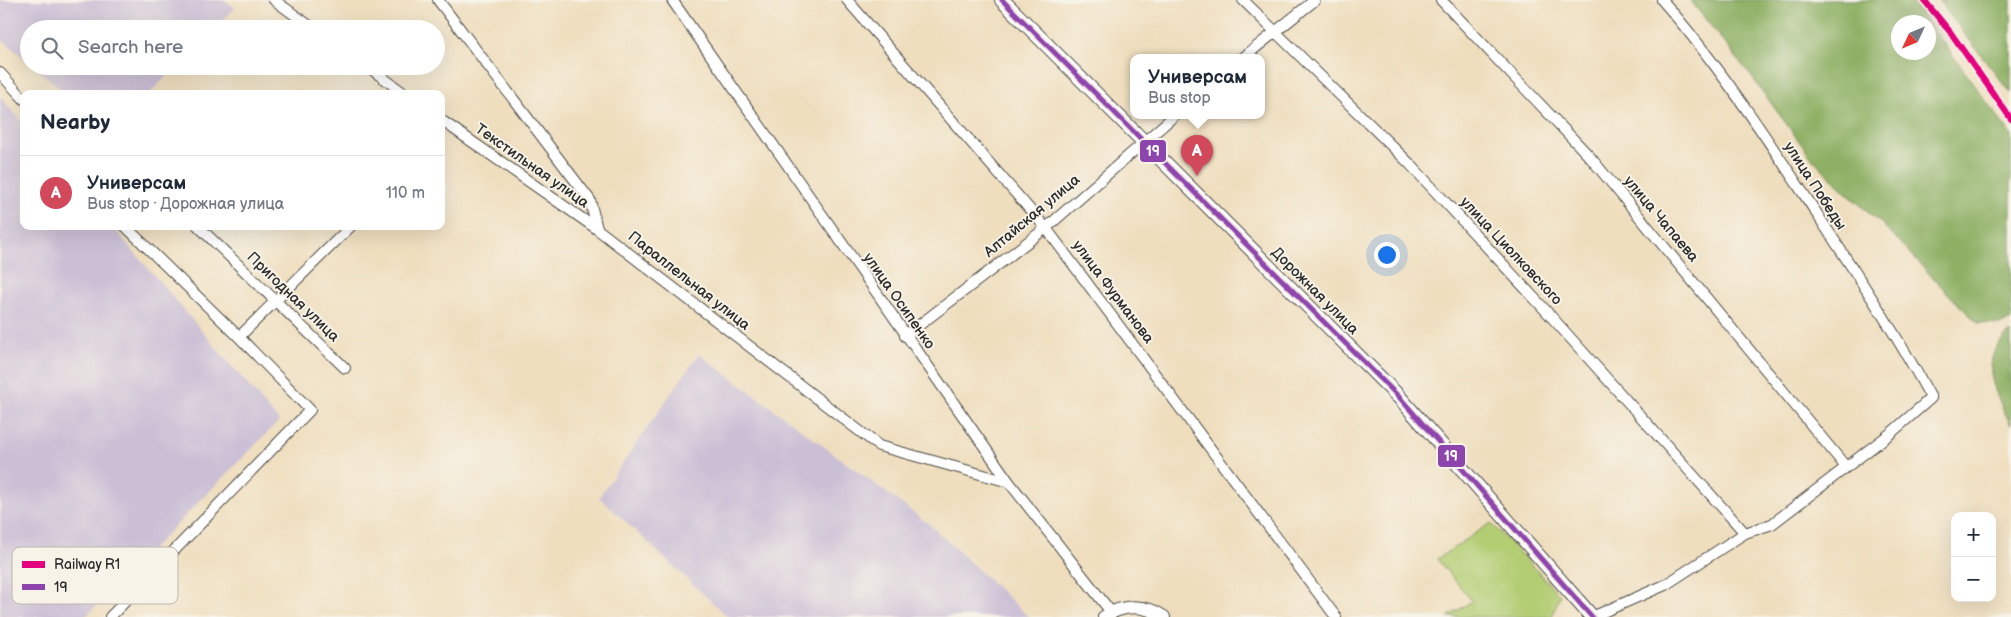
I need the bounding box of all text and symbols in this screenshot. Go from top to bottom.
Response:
north arrow [1891,15,1936,60]
search box [20,20,445,75]
icon: search [38,34,66,62]
text: Search here [78,36,183,59]
popup [1130,54,1265,119]
text: Универсам [1148,66,1247,89]
text: Bus stop [1148,89,1211,108]
text: Nearby [40,110,110,135]
street label: Текстильная улица [471,120,593,212]
pin: A [1181,135,1213,176]
street label: улица Победы [1779,138,1851,234]
line badge: 19 [1139,139,1167,163]
text: 19 [1146,143,1160,160]
street label: Алтайская улица [979,170,1084,262]
text: Универсам [87,172,186,195]
street label: улица Чапаева [1619,172,1703,266]
text: A [51,184,61,203]
text: 110 m [386,184,425,203]
street label: улица Циолковского [1456,193,1566,309]
text: Bus stop · Дорожная улица [87,195,284,214]
street label: Параллельная улица [624,227,754,335]
street label: улица Фурманова [1068,237,1158,347]
your location [1374,242,1400,268]
street label: Дорожная улица [1267,243,1363,339]
street label: Пригодная улица [243,248,343,346]
street label: улица Осипенко [859,249,939,353]
line badge: 19 [1437,444,1466,468]
text: 19 [1444,448,1458,465]
map controls [1951,512,1996,602]
button: + [1951,512,1996,557]
legend [12,547,178,604]
text: Railway R1 [54,556,120,573]
button: − [1951,557,1996,602]
text: 19 [54,579,68,596]

